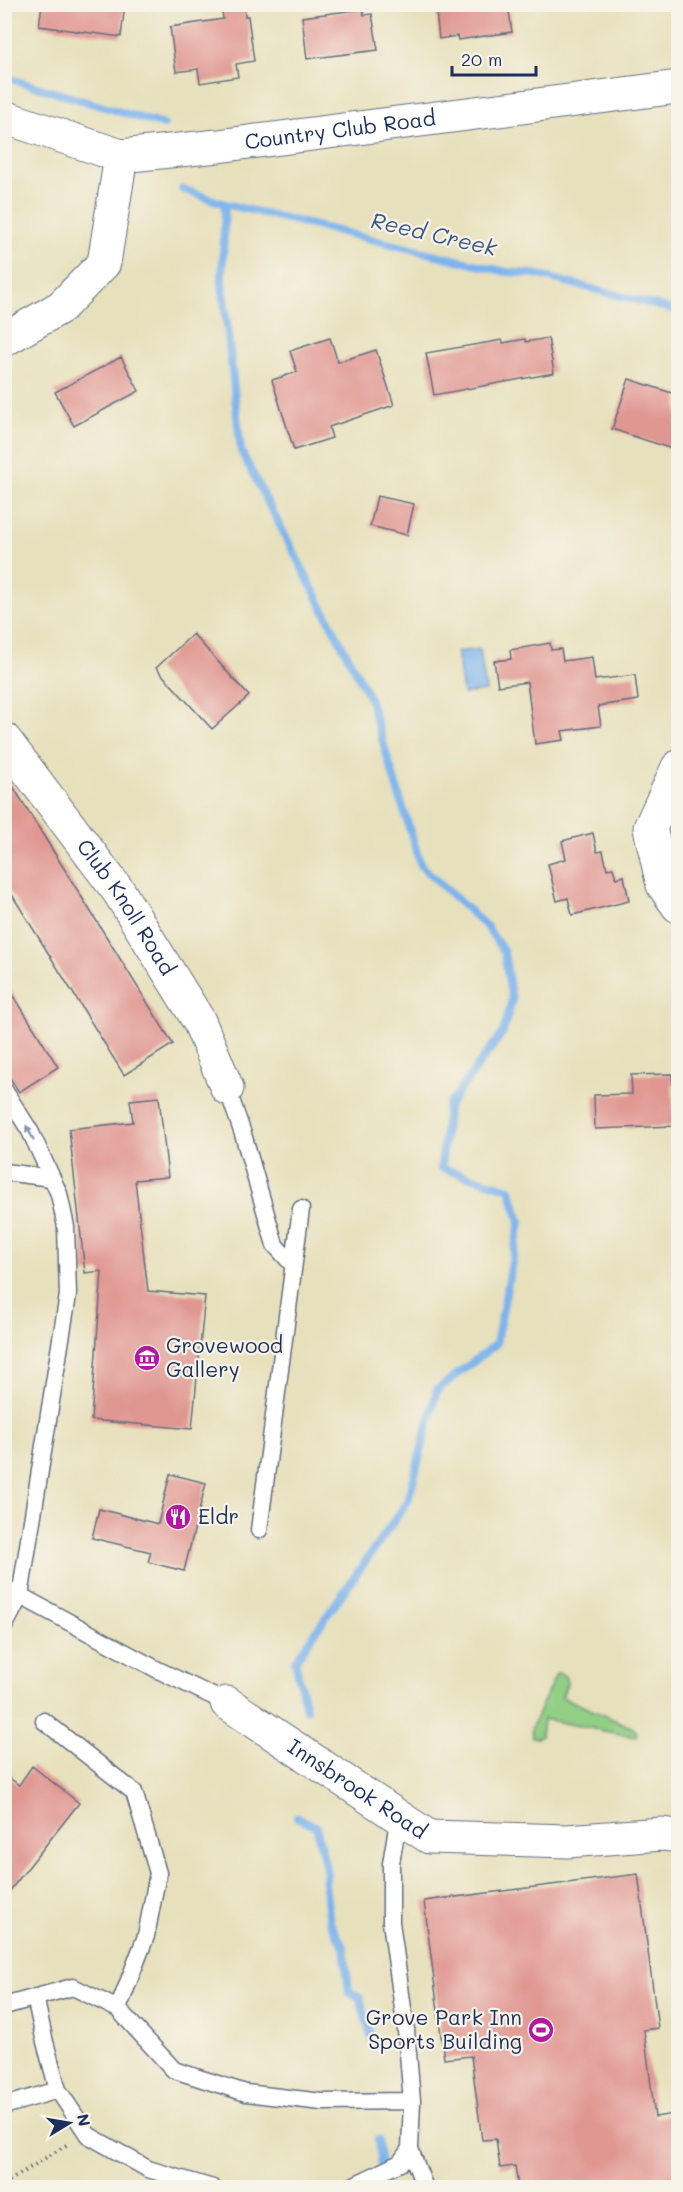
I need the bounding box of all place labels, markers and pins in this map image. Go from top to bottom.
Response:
place label: Grovewood Gallery [166,1331,283,1382]
museum icon: Grovewood Gallery [132,1343,162,1373]
restaurant icon: Eldr [163,1502,193,1532]
place label: Eldr [198,1502,239,1529]
place label: Grove Park Inn Sports Building [366,2003,522,2054]
sports icon: Grove Park Inn Sports Building [526,2015,556,2045]

